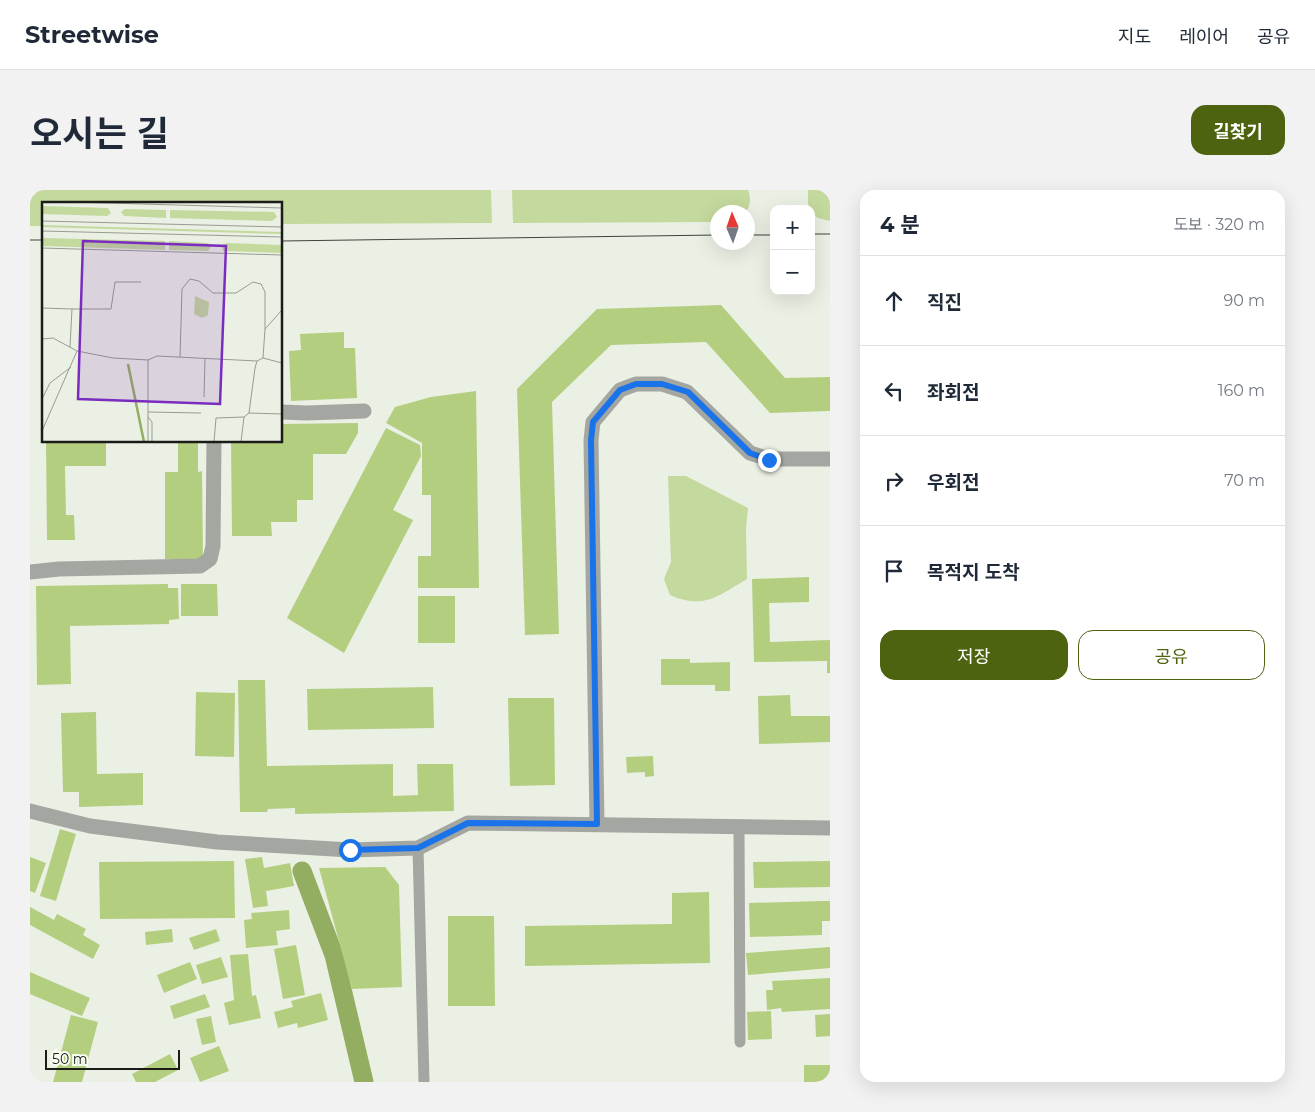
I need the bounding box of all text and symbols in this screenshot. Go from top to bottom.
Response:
text: Streetwise [25,20,159,49]
text: 지도 [1118,26,1151,48]
text: 레이어 [1179,26,1229,48]
text: 공유 [1257,26,1290,48]
button: 길찾기 [1191,105,1285,155]
text: 오시는 길 [30,112,169,155]
inset map [42,202,282,442]
north arrow [710,205,755,250]
map controls [770,205,815,295]
button: + [770,205,815,250]
text: 4 분 [880,212,920,237]
text: 도보 · 320 m [1173,215,1265,234]
button: − [770,250,815,295]
icon: ahead [880,287,908,315]
text: 직진 [927,291,962,314]
text: 90 m [1223,291,1265,310]
icon: left [880,377,908,405]
text: 좌회전 [927,381,979,404]
text: 160 m [1218,381,1265,400]
route end [758,449,781,472]
icon: right [880,467,908,495]
text: 우회전 [927,471,979,494]
text: 70 m [1224,471,1265,490]
icon: arrive [880,557,908,585]
text: 목적지 도착 [927,561,1020,584]
button: 저장 [880,630,1068,680]
button: 공유 [1078,630,1265,680]
route start [339,839,362,862]
scale bar [45,1047,180,1070]
text: 50 m [52,1050,88,1068]

